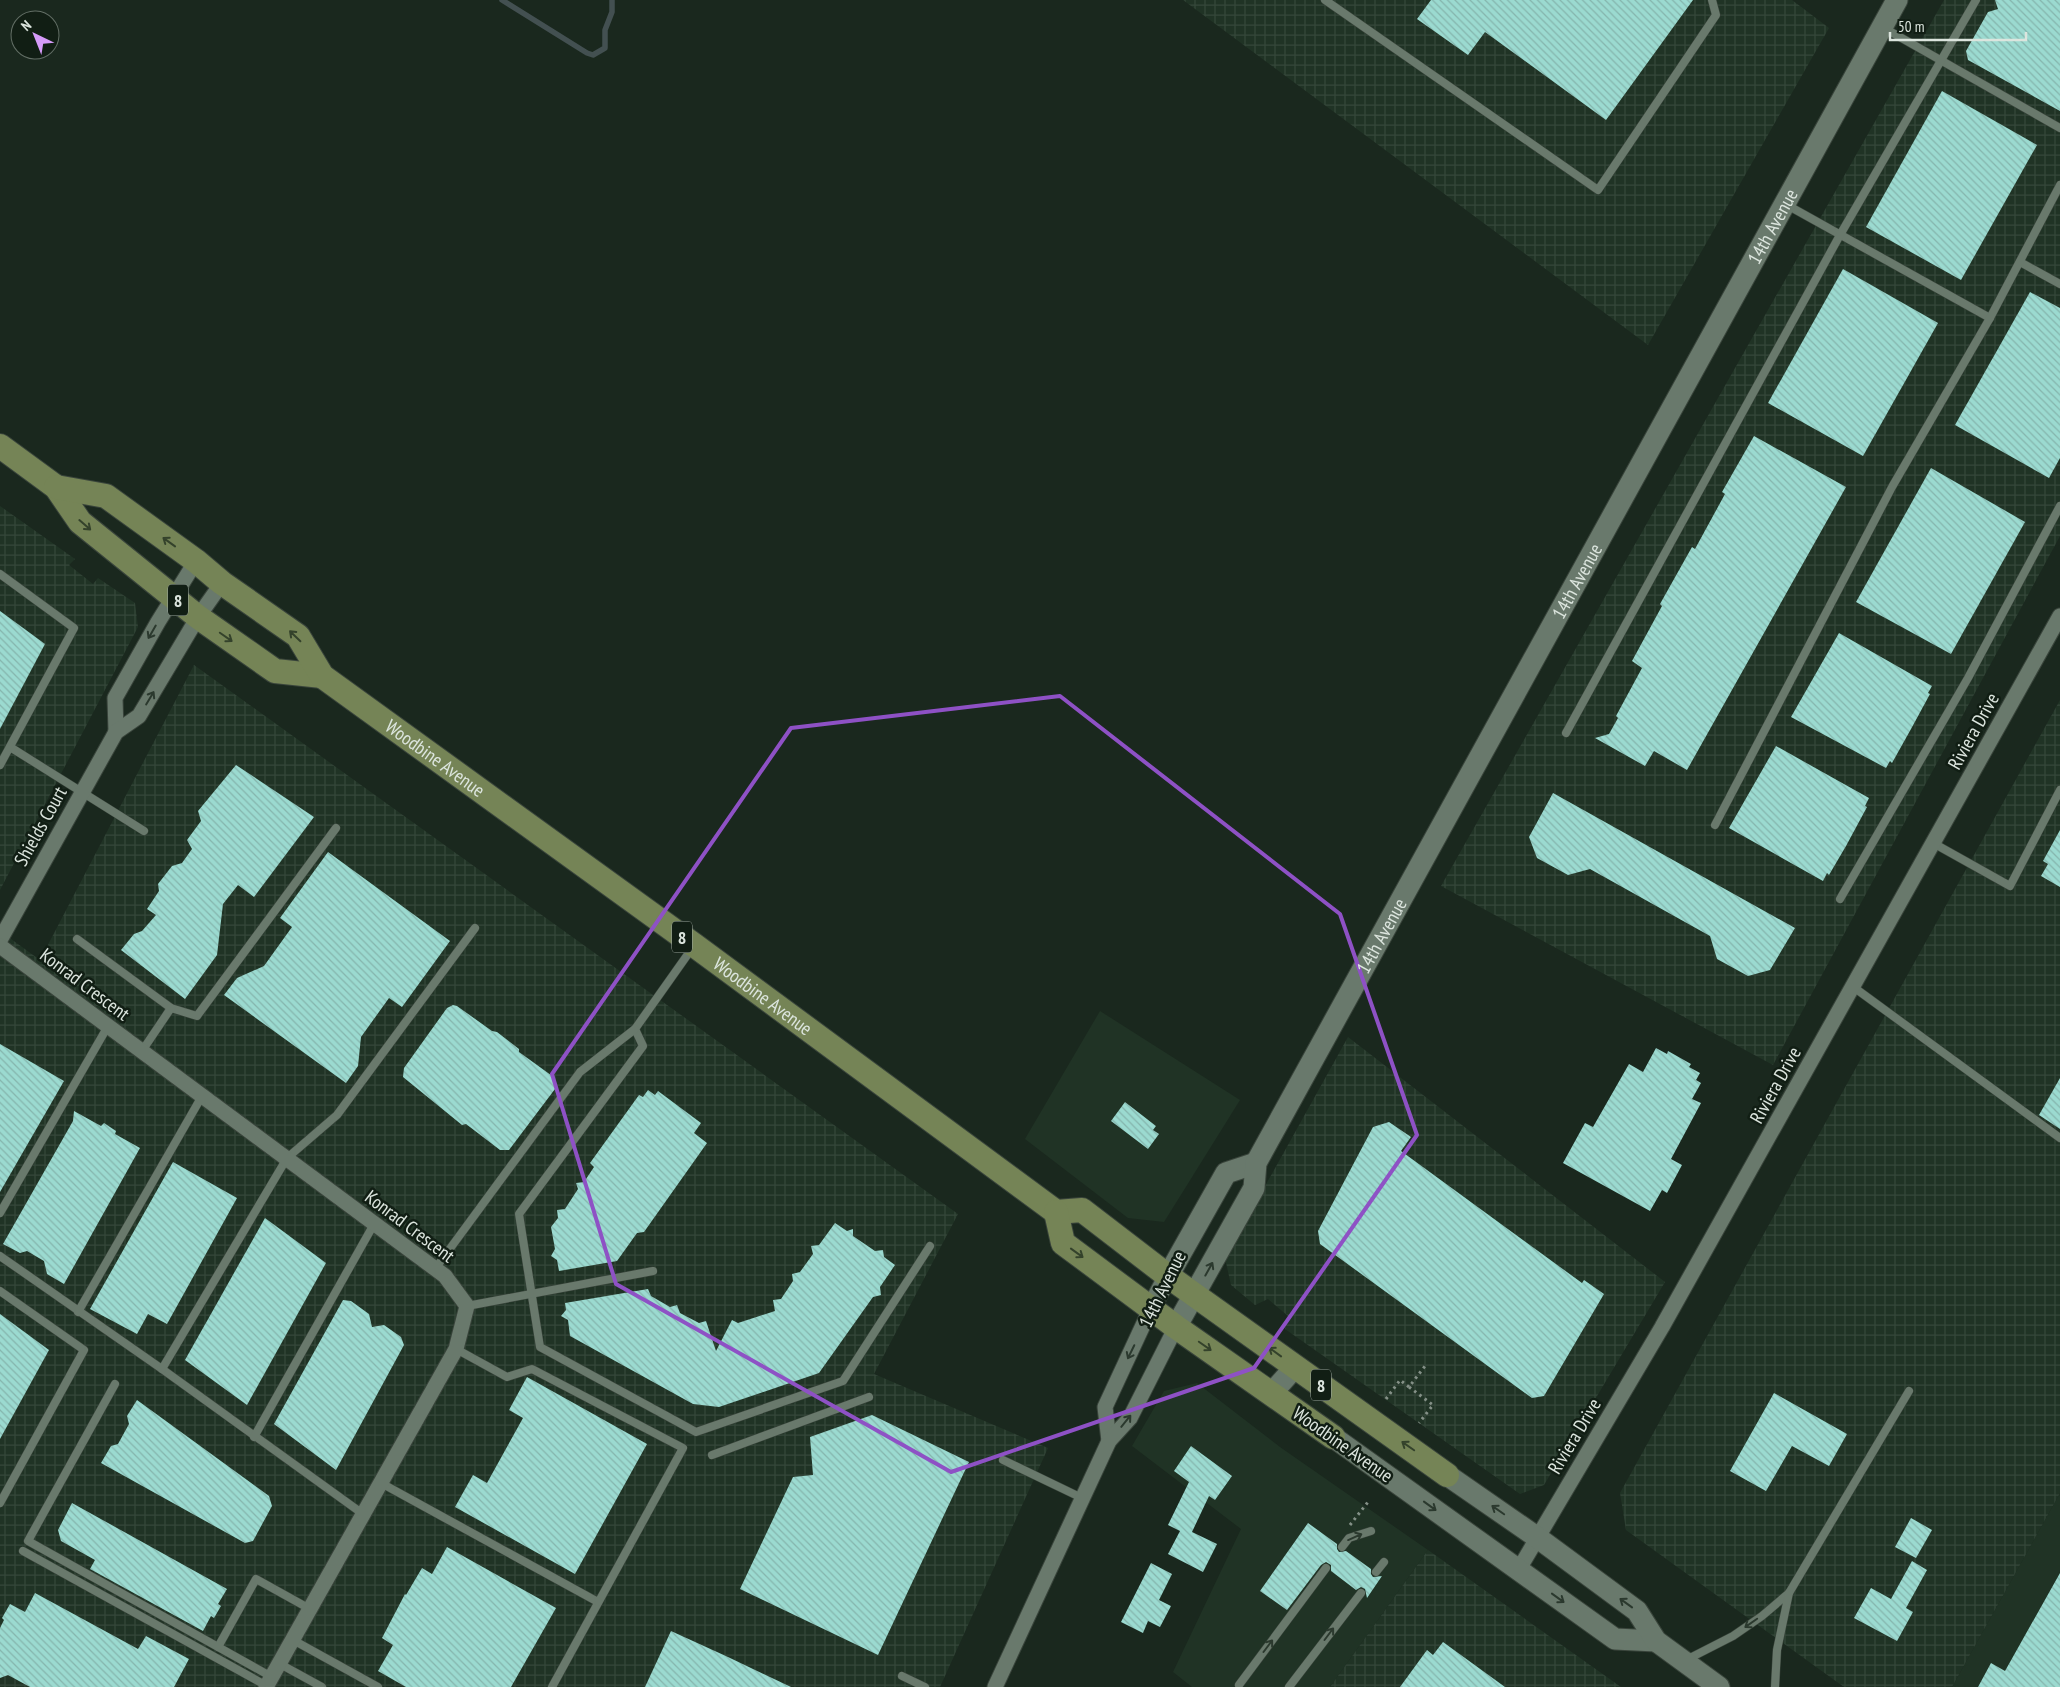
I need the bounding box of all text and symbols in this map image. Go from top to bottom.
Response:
north arrow [10,10,60,60]
scale bar [1890,10,2026,42]
text: N [17,16,35,35]
text: 50 m [1898,17,1924,36]
street label: 14th Avenue [1742,184,1803,268]
one-way arrow [78,519,91,531]
one-way arrow [163,537,177,547]
street label: 14th Avenue [1546,539,1607,623]
road number: 8 [168,584,188,616]
one-way arrow [146,625,156,639]
one-way arrow [289,630,302,642]
one-way arrow [219,632,233,642]
street label: Riviera Drive [1942,688,2004,774]
one-way arrow [145,691,155,706]
street label: Woodbine Avenue [381,714,490,802]
street label: Shields Court [8,781,72,870]
street label: 14th Avenue [1351,894,1412,978]
road number: 8 [672,922,692,952]
street label: Konrad Crescent [35,943,135,1026]
street label: Woodbine Avenue [709,952,817,1040]
street label: Riviera Drive [1744,1042,1806,1128]
street label: Konrad Crescent [360,1185,460,1268]
street label: 14th Avenue [1133,1247,1191,1331]
one-way arrow [1070,1248,1084,1258]
one-way arrow [1204,1262,1214,1277]
one-way arrow [1197,1341,1211,1351]
one-way arrow [1126,1344,1136,1359]
one-way arrow [1268,1347,1282,1357]
road number: 8 [1311,1370,1331,1400]
street label: Riviera Drive [1542,1394,1606,1478]
street label: Woodbine Avenue [1288,1401,1398,1487]
one-way arrow [1121,1415,1132,1428]
one-way arrow [1401,1441,1415,1452]
one-way arrow [1423,1500,1436,1511]
one-way arrow [1492,1505,1506,1515]
one-way arrow [1347,1532,1362,1541]
one-way arrow [1551,1593,1565,1603]
one-way arrow [1619,1598,1633,1608]
one-way arrow [1745,1618,1759,1628]
one-way arrow [1324,1628,1335,1641]
one-way arrow [1263,1639,1273,1653]

